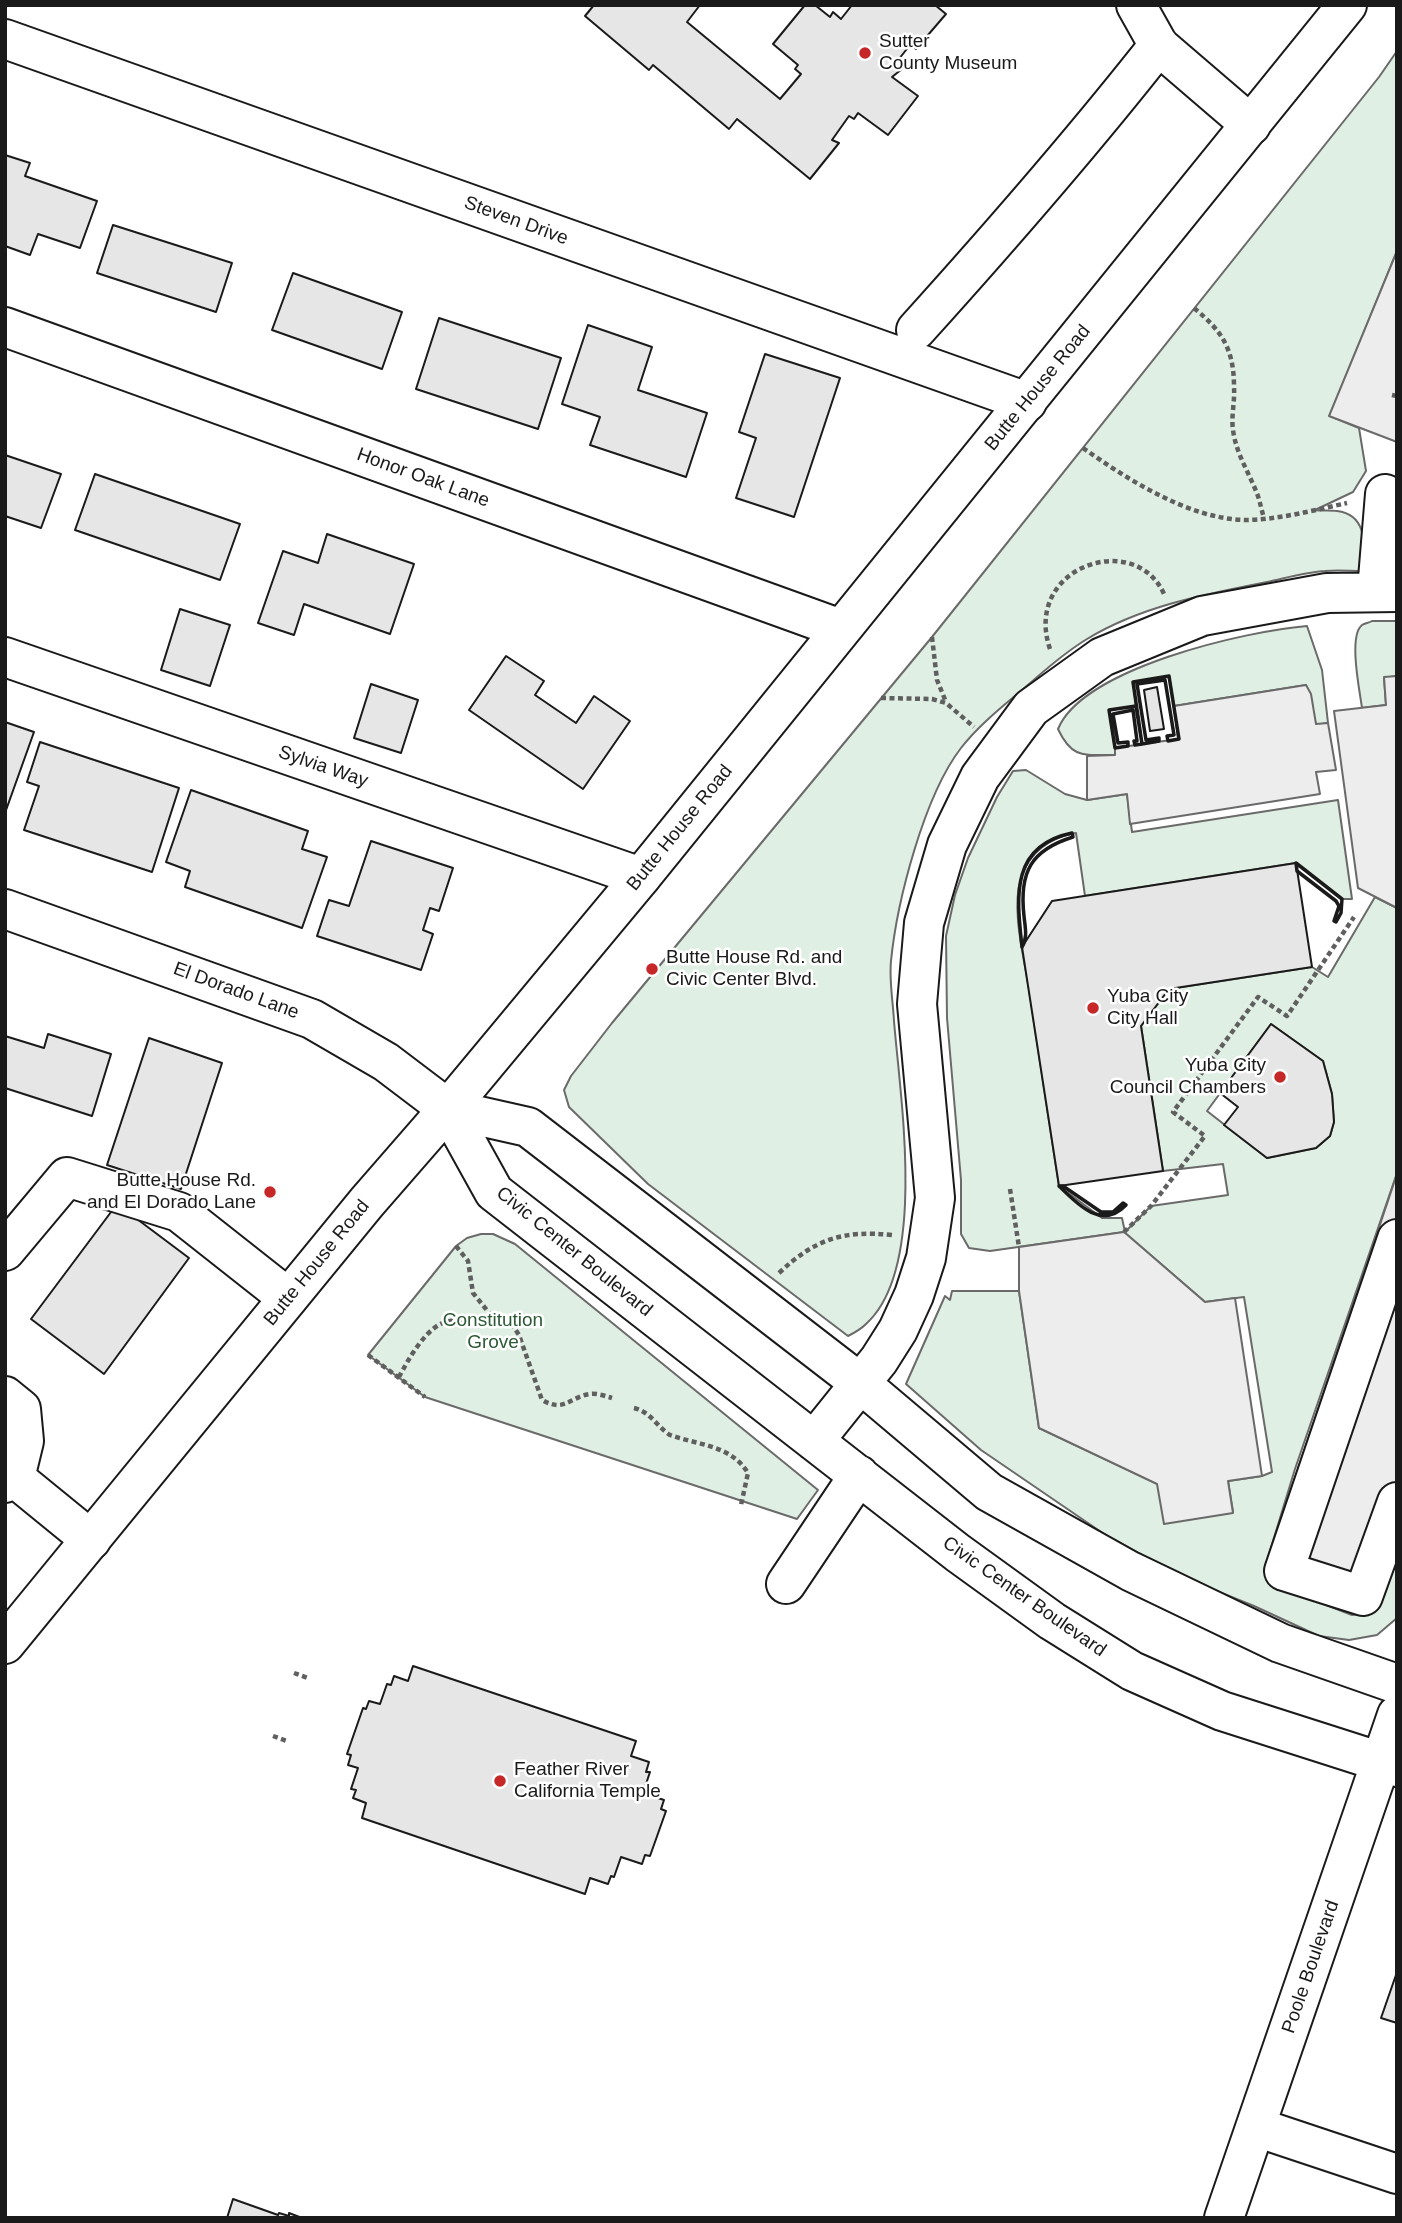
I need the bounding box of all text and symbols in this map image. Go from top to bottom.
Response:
place label: Sutter County Museum [879,31,1017,75]
marker: Sutter County Museum [857,45,873,61]
street label: Steven Drive [461,192,571,250]
street label: Butte House Road [980,320,1096,456]
street label: Honor Oak Lane [354,443,492,513]
street label: Sylvia Way [275,741,371,793]
street label: Butte House Road [622,760,738,896]
place label: Butte House Rd. and Civic Center Blvd. [666,947,842,991]
street label: El Dorado Lane [170,958,302,1024]
marker: Butte House Rd. and Civic Center Blvd. [644,961,660,977]
place label: Yuba City City Hall [1107,986,1188,1030]
marker: Yuba City City Hall [1085,1000,1101,1016]
place label: Yuba City Council Chambers [1110,1055,1266,1099]
marker: Yuba City Council Chambers [1272,1069,1288,1085]
place label: Butte House Rd. and El Dorado Lane [87,1170,256,1214]
street label: Civic Center Boulevard [491,1182,657,1322]
marker: Butte House Rd. and El Dorado Lane [262,1184,278,1200]
street label: Butte House Road [259,1195,375,1331]
park label: Constitution Grove [443,1310,543,1354]
street label: Civic Center Boulevard [938,1532,1110,1662]
place label: Feather River California Temple [514,1759,661,1803]
marker: Feather River California Temple [492,1773,508,1789]
street label: Poole Boulevard [1278,1897,1344,2037]

